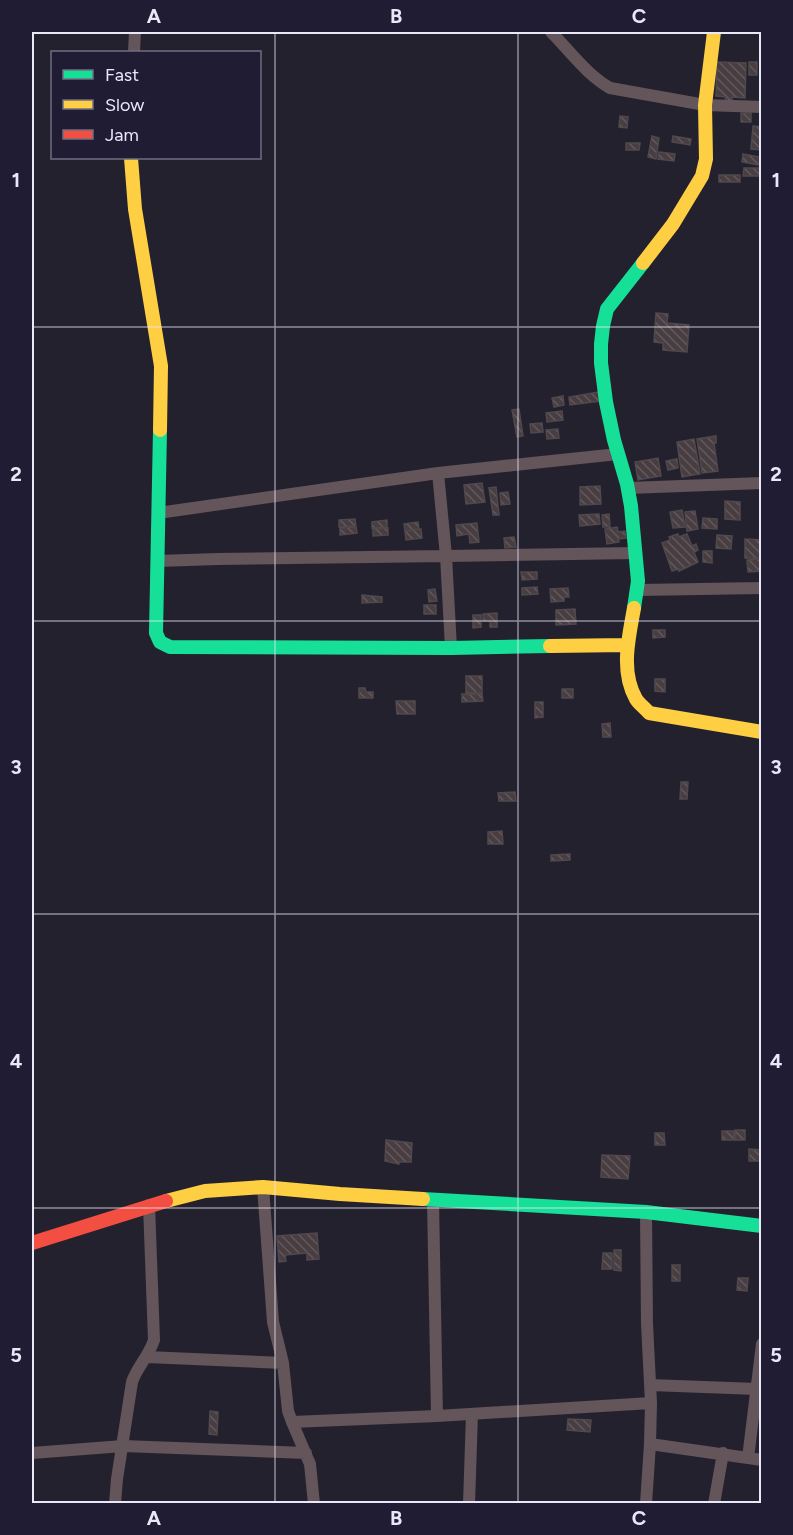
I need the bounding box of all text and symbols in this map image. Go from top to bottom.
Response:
text: A [147,4,162,28]
text: B [390,4,402,28]
text: C [632,4,646,28]
legend [51,51,261,159]
text: Fast [105,64,139,86]
text: Slow [105,94,144,116]
text: Jam [105,124,139,146]
text: 1 [12,168,20,192]
text: 1 [772,168,780,192]
text: 2 [10,462,22,486]
text: 2 [770,462,782,486]
text: 3 [10,755,22,779]
text: 3 [770,755,782,779]
text: 4 [10,1049,23,1073]
text: 4 [770,1049,783,1073]
text: 5 [10,1343,22,1367]
text: 5 [770,1343,782,1367]
text: A [147,1506,162,1530]
text: B [390,1506,402,1530]
text: C [632,1506,646,1530]

